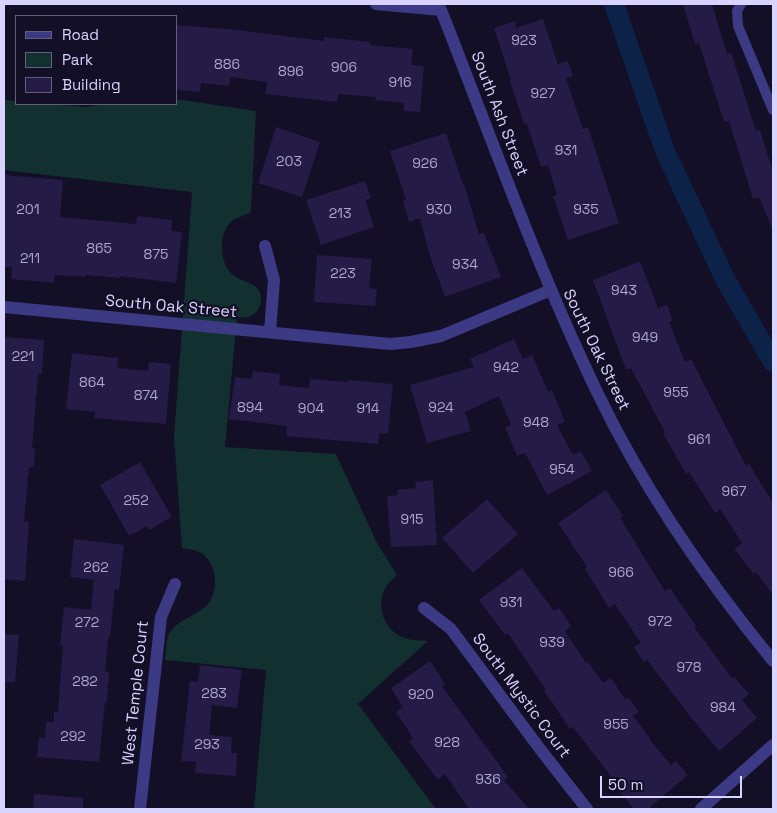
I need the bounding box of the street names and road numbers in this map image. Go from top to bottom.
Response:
street label: South Ash Street [466,49,532,179]
street label: South Oak Street [558,286,634,414]
street label: South Oak Street [104,292,238,322]
street label: West Temple Court [119,620,153,766]
street label: South Mystic Court [468,630,574,762]

